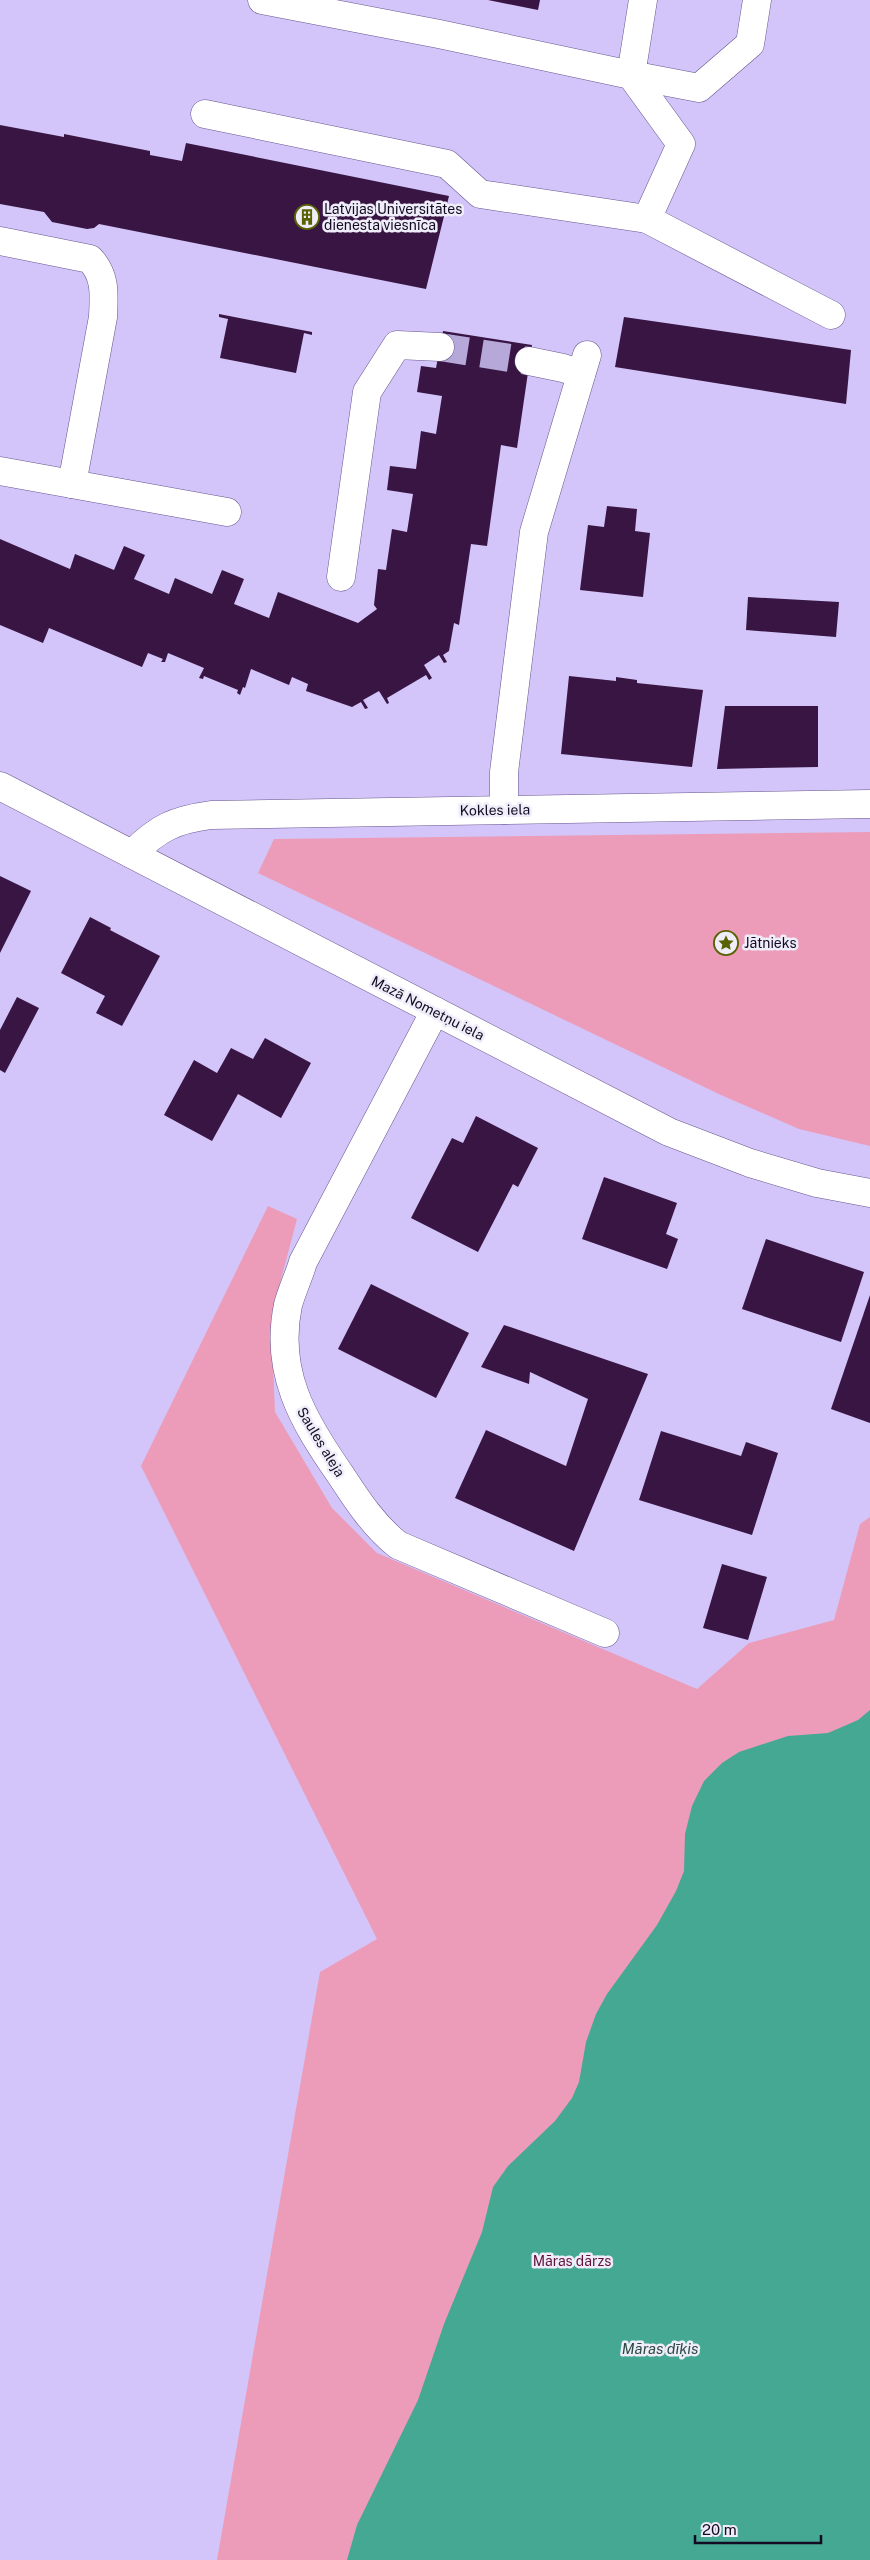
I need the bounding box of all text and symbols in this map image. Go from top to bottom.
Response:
place label: Latvijas Universitātes dienesta viesnīca [324,201,462,233]
building icon: Latvijas Universitātes dienesta viesnīca [294,204,320,230]
street label: Kokles iela [460,801,530,819]
place icon: Jātnieks [713,930,739,956]
place label: Jātnieks [744,935,797,951]
street label: Mazā Nometņu iela [369,973,487,1043]
street label: Saules aleja [294,1404,348,1480]
park label: Māras dārzs [533,2253,611,2269]
water label: Māras dīķis [622,2340,698,2357]
scale bar [695,2512,821,2544]
text: 20 m [702,2521,737,2538]

